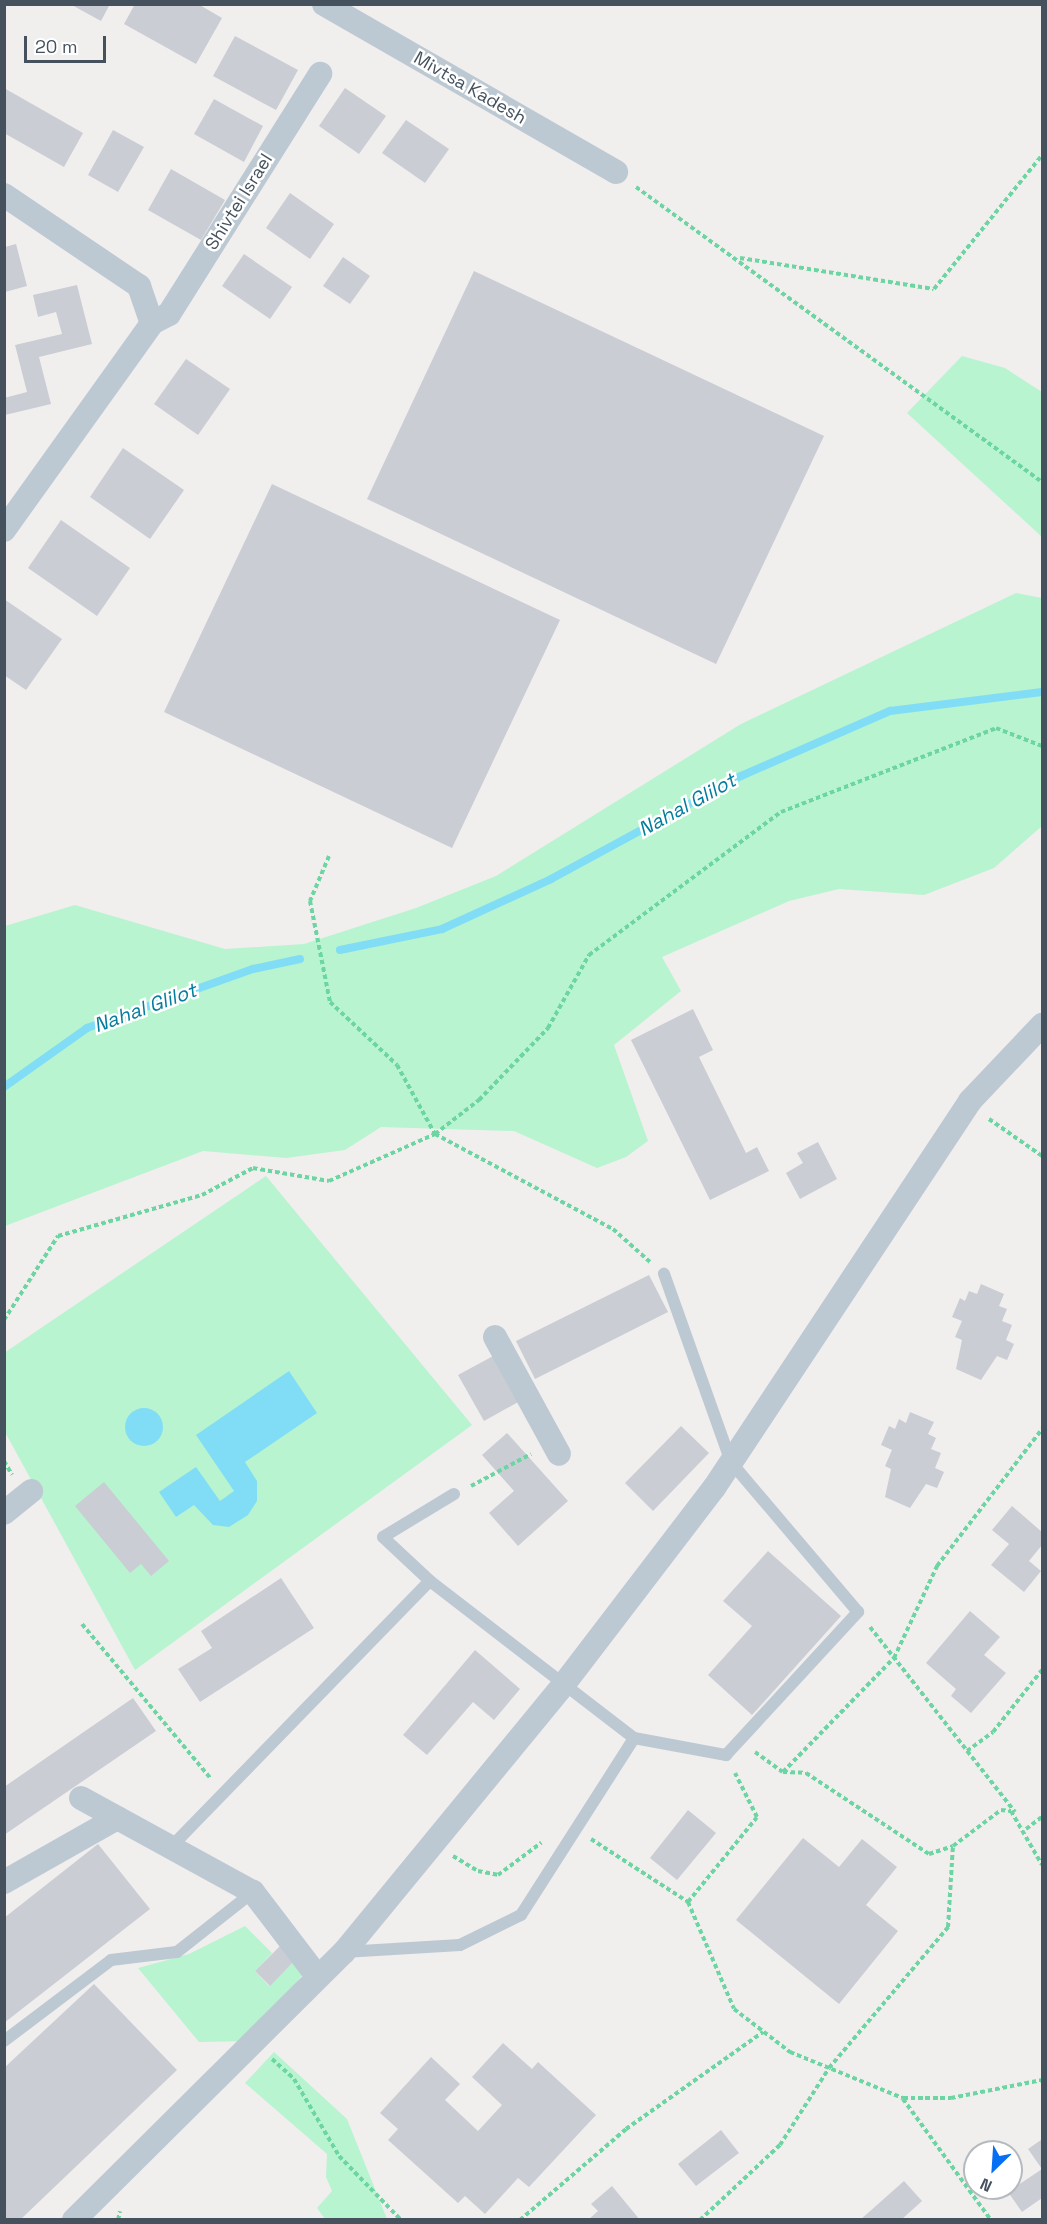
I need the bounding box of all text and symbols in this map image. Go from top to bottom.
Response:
scale bar [27,24,110,62]
text: 20 m [35,35,78,58]
street label: Mivtsa Kadesh [410,47,530,129]
street label: Shivtei Israel [201,150,277,254]
water label: Nahal Glilot [634,768,740,842]
water label: Nahal Glilot [90,978,200,1038]
north arrow [963,2140,1023,2200]
text: N [977,2173,995,2197]

